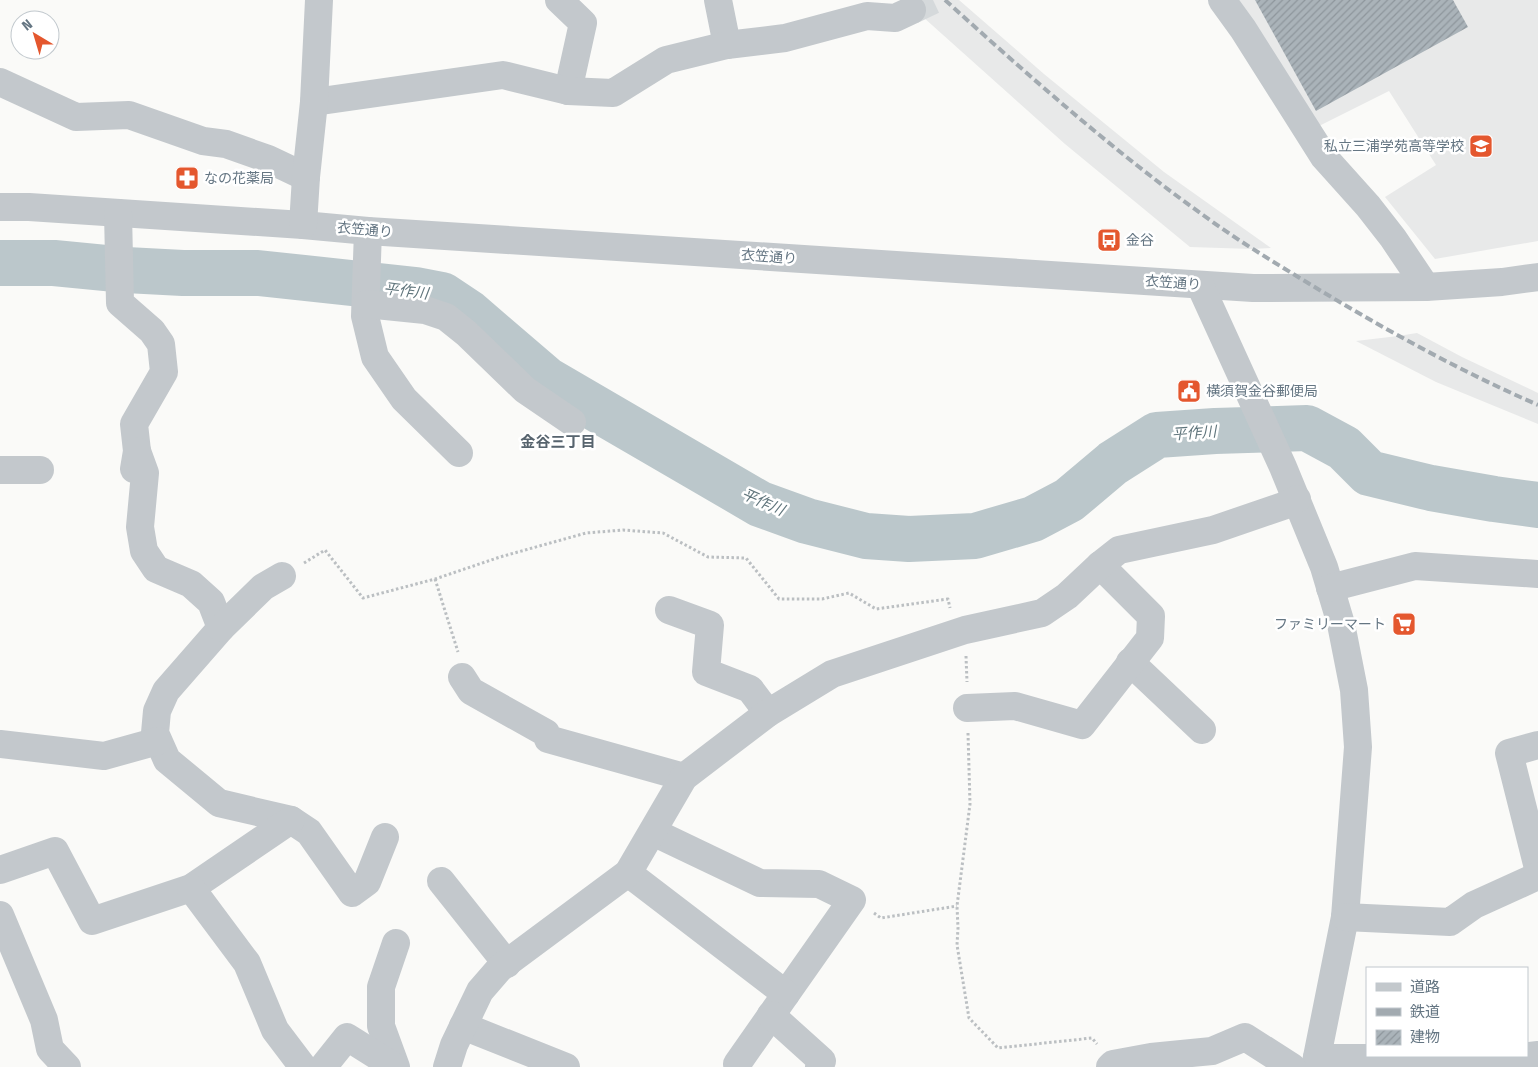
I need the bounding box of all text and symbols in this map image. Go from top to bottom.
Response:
north arrow [10,10,60,60]
text: N [19,16,36,34]
school or university icon: 私立三浦学苑高等学校 [1468,133,1494,159]
place label: 私立三浦学苑高等学校 [1324,138,1464,155]
pharmacy icon: なの花薬局 [174,165,200,191]
place label: なの花薬局 [204,170,274,187]
street label: 衣笠通り [336,219,394,241]
bus stop icon: 金谷 [1096,227,1122,253]
place label: 金谷 [1126,232,1154,249]
street label: 衣笠通り [740,247,798,267]
street label: 衣笠通り [1144,273,1202,293]
water label: 平作川 [383,279,431,303]
public building icon: 横須賀金谷郵便局 [1176,378,1202,404]
place label: 横須賀金谷郵便局 [1206,383,1318,400]
water label: 平作川 [1171,422,1219,444]
district label: 金谷三丁目 [520,433,596,451]
water label: 平作川 [739,485,789,520]
supermarket icon: ファミリーマート [1391,611,1417,637]
place label: ファミリーマート [1274,616,1386,633]
legend [1366,967,1528,1057]
text: 道路 [1410,978,1440,996]
text: 鉄道 [1410,1003,1440,1021]
text: 建物 [1410,1028,1440,1046]

